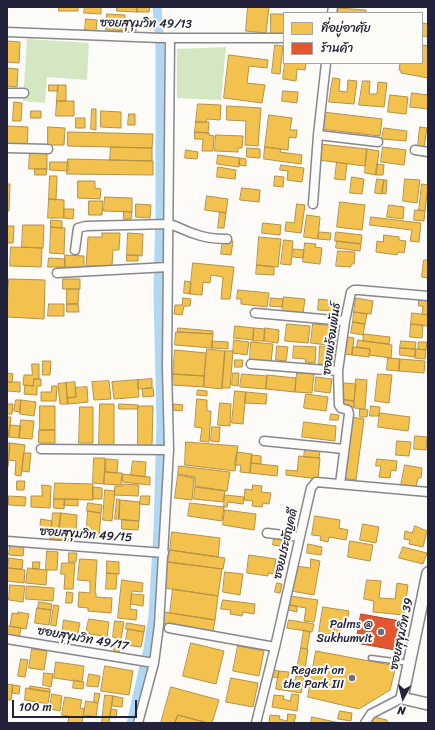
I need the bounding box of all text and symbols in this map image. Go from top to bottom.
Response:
legend [283,12,423,64]
street label: ซอยสุขุมวิท 49/13 [100,16,192,32]
text: ที่อยู่อาศัย [321,17,371,39]
text: ร้านค้า [321,37,353,59]
street label: ซอยพร้อมพันธ์ [320,302,344,376]
street label: ซอยประชัญคดี [271,507,301,581]
street label: ซอยสุขุมวิท 49/15 [39,525,133,545]
street label: ซอยสุขุมวิท 39 [387,597,417,671]
place label: Palms @ Sukhumvit [317,618,373,646]
street label: ซอยสุขุมวิท 49/17 [36,624,130,654]
marker: Palms @ Sukhumvit [376,627,386,637]
place label: Regent on the Park III [283,664,344,692]
marker: Regent on the Park III [347,673,357,683]
north arrow [383,678,423,718]
scale bar [14,692,139,718]
text: 100 m [19,696,52,718]
text: N [397,701,406,720]

